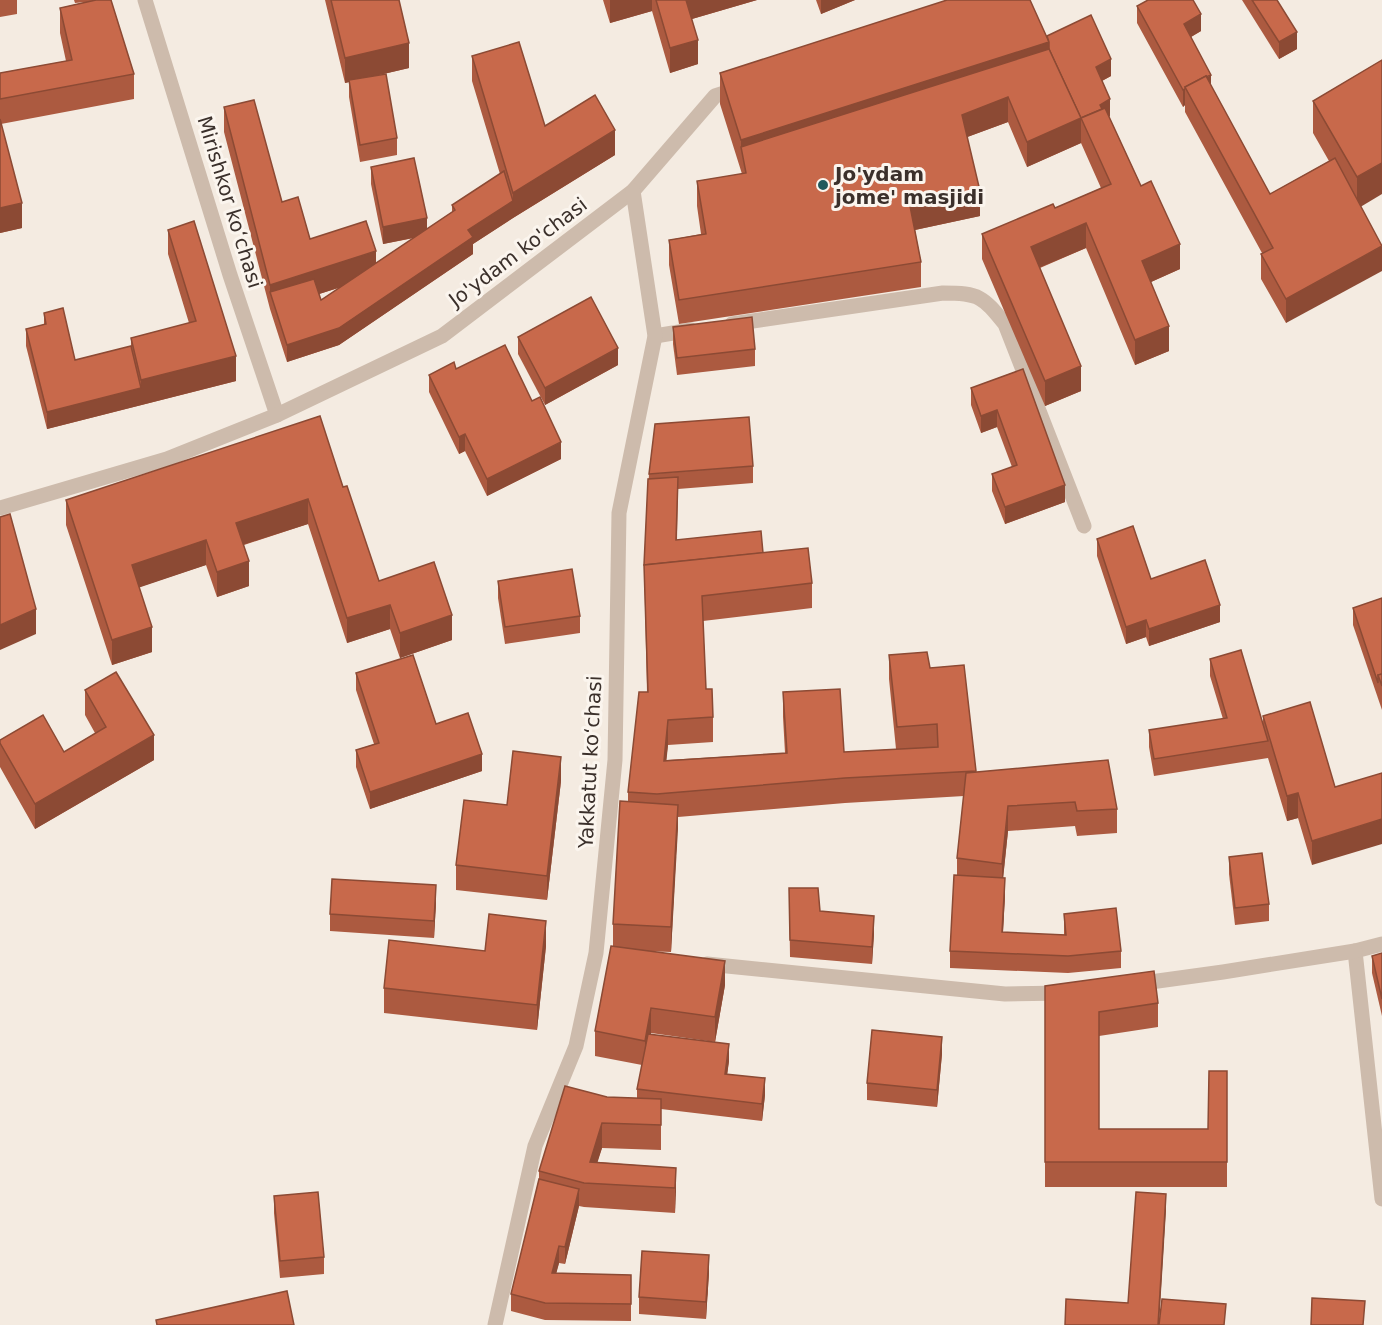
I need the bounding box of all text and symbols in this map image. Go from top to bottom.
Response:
street label: Mirishkor koʻchasi [192,113,268,291]
place label: Jo'ydam jome' masjidi [833,162,984,209]
marker: Jo'ydam jome' masjidi [816,178,830,192]
street label: Jo'ydam ko'chasi [443,192,592,313]
street label: Yakkatut koʻchasi [573,675,607,850]

